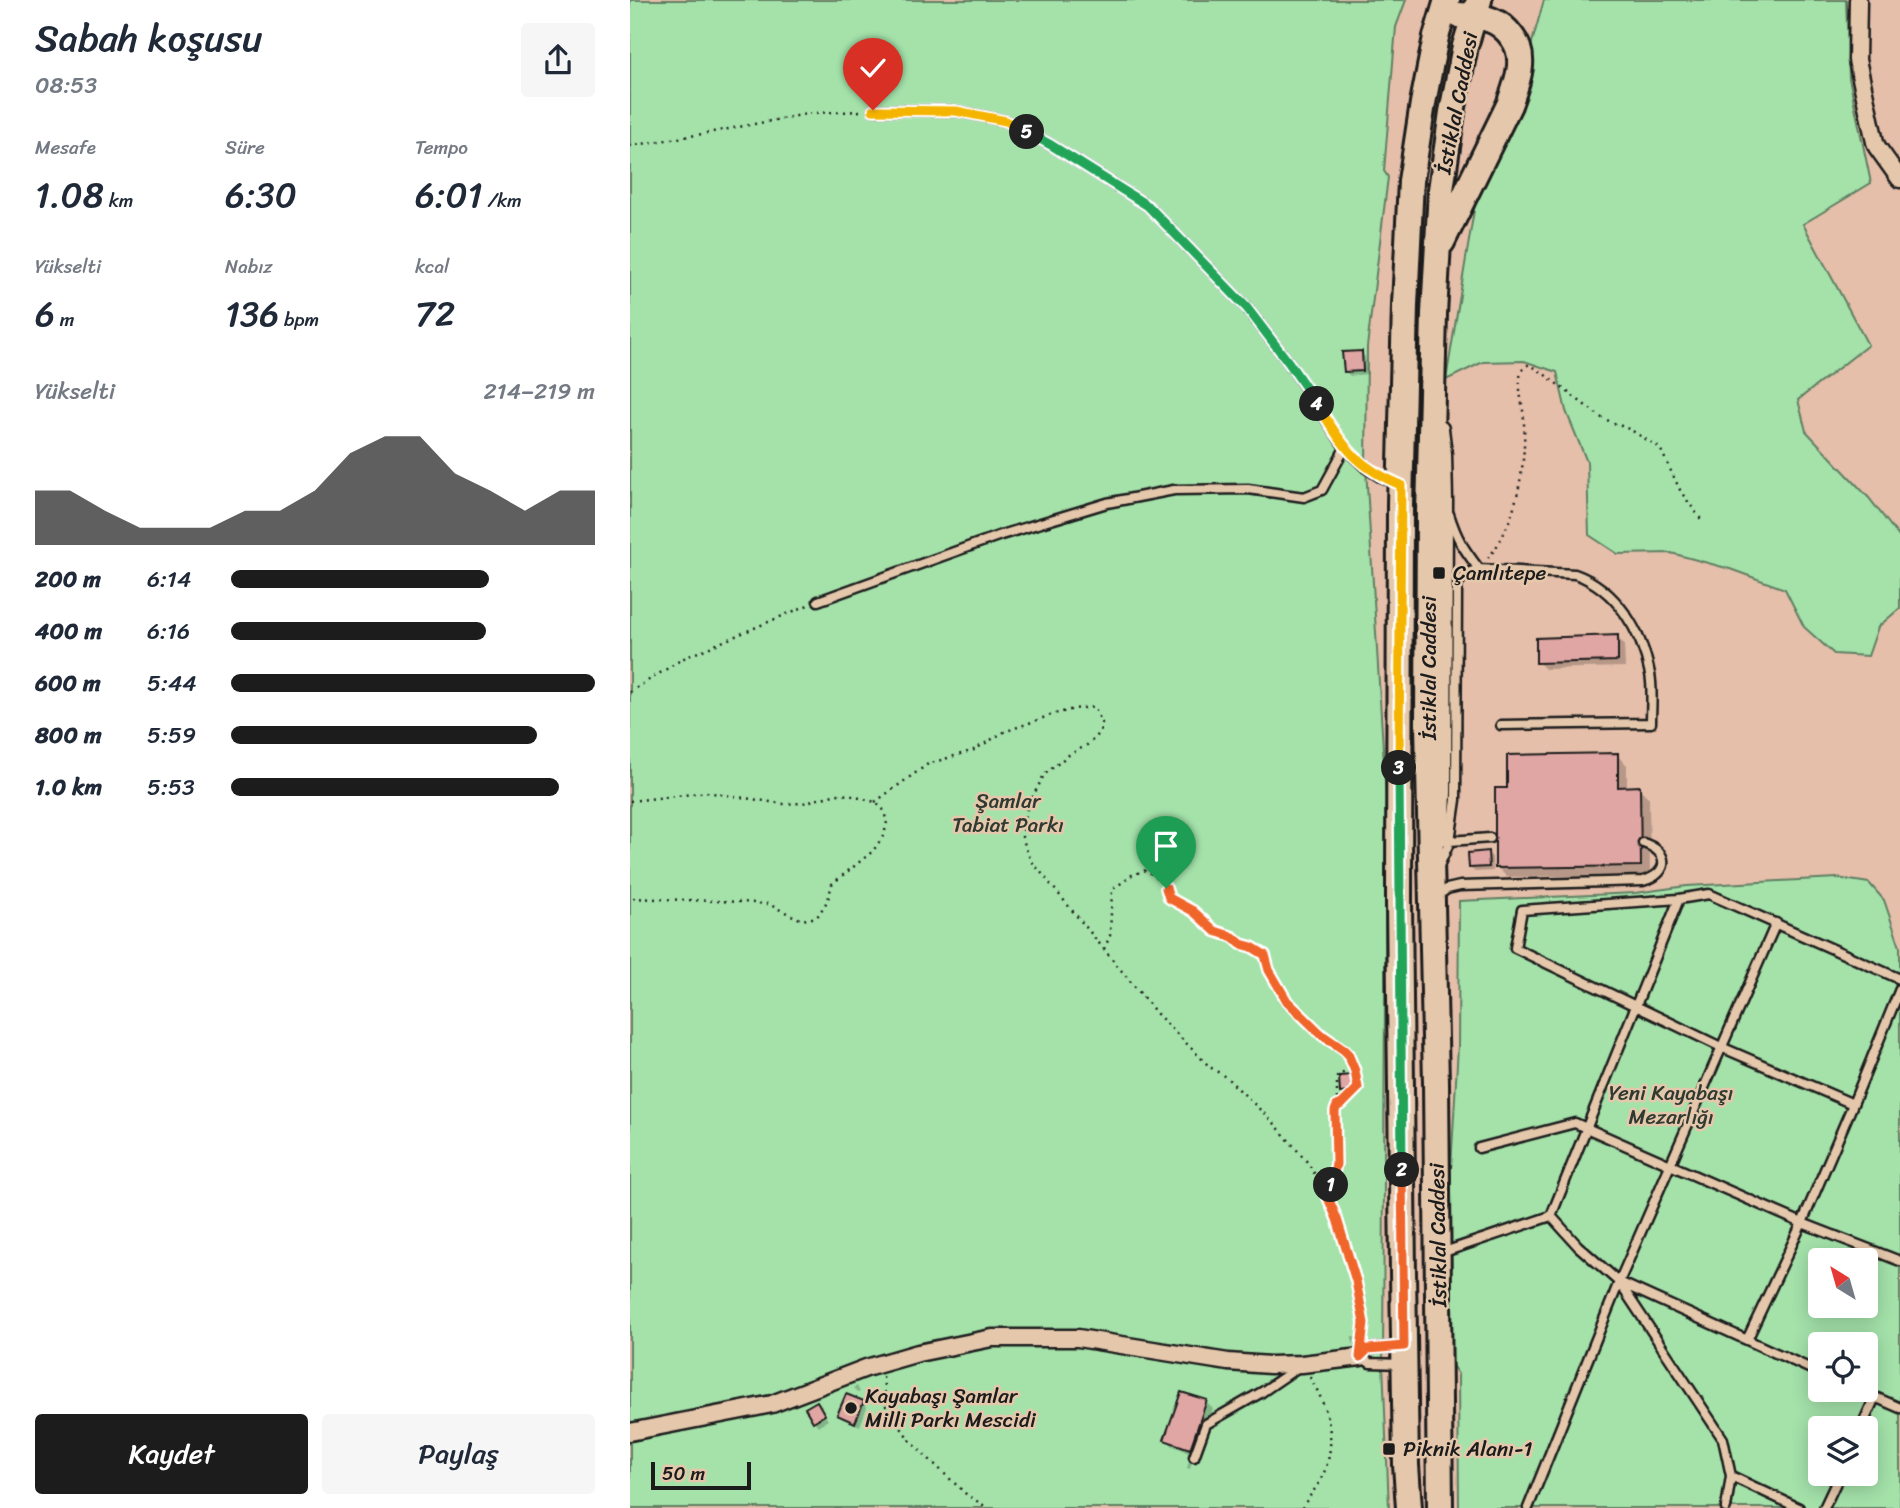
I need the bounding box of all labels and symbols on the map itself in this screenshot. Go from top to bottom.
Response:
street label: İstiklal Caddesi [1424,27,1490,178]
pin [843,38,903,110]
pin: 5 [1010,114,1044,150]
pin: 4 [1300,386,1334,422]
place label: Çamlıtepe [1453,554,1547,592]
marker: Çamlıtepe [1431,565,1447,581]
street label: İstiklal Caddesi [1410,595,1448,741]
pin: 3 [1382,750,1416,786]
park label: Şamlar Tabiat Parkı [952,782,1064,844]
pin [1136,816,1196,888]
park label: Yeni Kayabaşı Mezarlığı [1609,1074,1734,1136]
pin: 2 [1384,1152,1420,1188]
street label: İstiklal Caddesi [1418,1161,1458,1308]
pin: 1 [1314,1168,1348,1202]
north arrow [1808,1248,1878,1318]
place label: Kayabaşı Şamlar Milli Parkı Mescidi [865,1377,1037,1439]
marker: Kayabaşı Şamlar Milli Parkı Mescidi [843,1400,859,1416]
place label: Piknik Alanı-1 [1403,1430,1533,1468]
marker: Piknik Alanı-1 [1381,1441,1397,1457]
scale bar [651,1459,751,1491]

